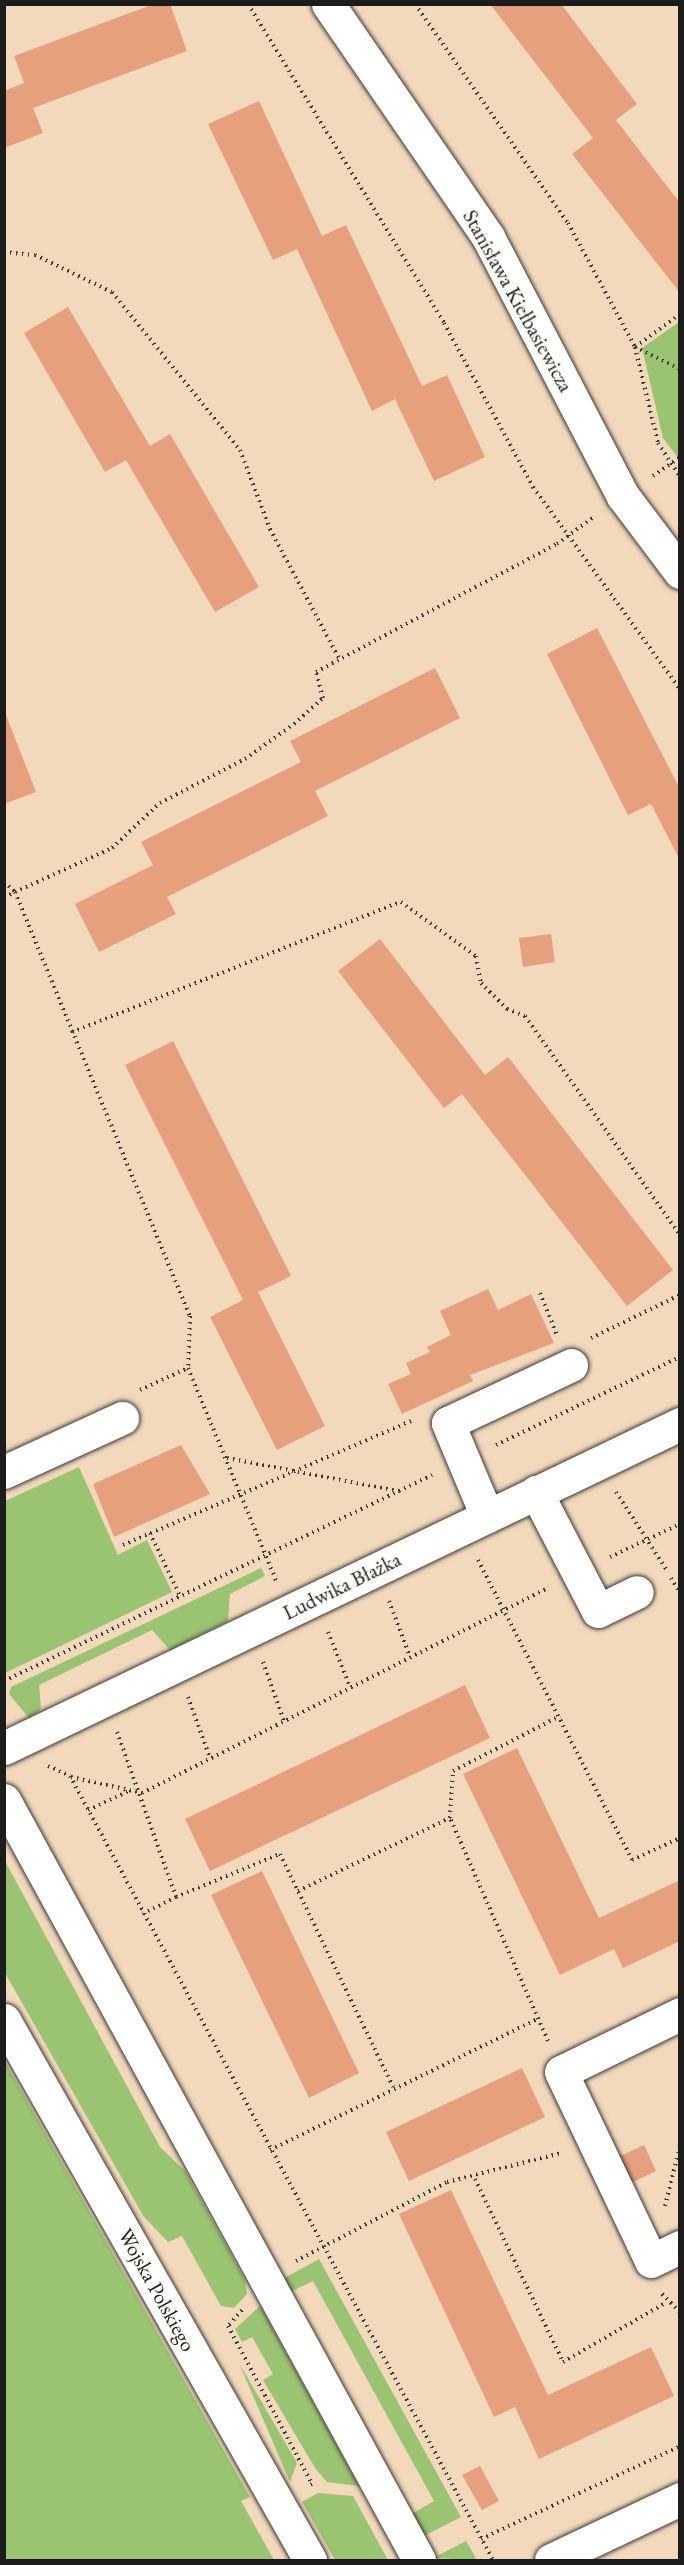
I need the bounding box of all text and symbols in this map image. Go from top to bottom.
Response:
street label: Stanisława Kiełbasiewicza [457,205,579,397]
street label: Ludwika Błażka [279,1547,405,1625]
street label: Wojska Polskiego [113,2224,201,2356]

